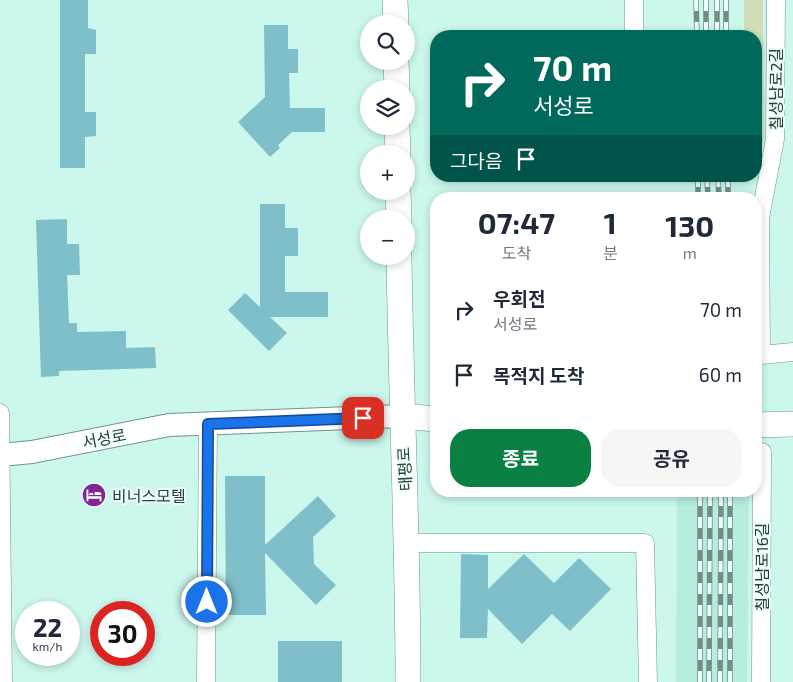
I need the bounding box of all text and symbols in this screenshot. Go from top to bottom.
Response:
map controls [360,15,415,265]
button: search [360,15,415,70]
text: 70 m [533,46,612,88]
street label: 칠성남로2길 [766,48,785,130]
icon: right [450,50,515,115]
button: layers [360,80,415,135]
text: 서성로 [533,92,594,118]
button: + [360,145,415,200]
icon: arrive [512,145,540,173]
text: 그다음 [450,149,502,172]
text: 07:47 [478,204,555,240]
text: 1 [604,204,617,240]
text: 130 [665,207,714,243]
button: − [360,210,415,265]
text: 도착 [502,243,531,262]
text: 분 [603,243,618,262]
text: m [683,243,697,262]
text: 우회전 [493,287,545,310]
icon: right [450,296,478,324]
text: 70 m [700,298,742,321]
text: 서성로 [493,314,537,333]
icon: arrive [450,361,478,389]
text: 60 m [699,363,742,386]
text: 목적지 도착 [493,364,585,387]
pin [342,397,384,439]
icon: arrive [349,404,377,432]
street label: 서성로 [81,424,128,452]
button: 종료 [450,429,591,487]
button: 공유 [601,429,742,487]
street label: 태평로 [393,446,415,492]
hotel icon: 비너스모텔 [81,482,107,508]
place label: 비너스모텔 [112,486,186,505]
street label: 칠성남로16길 [752,522,771,612]
position arrow [180,575,232,627]
speed limit sign: 30 [90,601,155,666]
text: 22 [33,612,62,642]
text: km/h [33,639,62,653]

